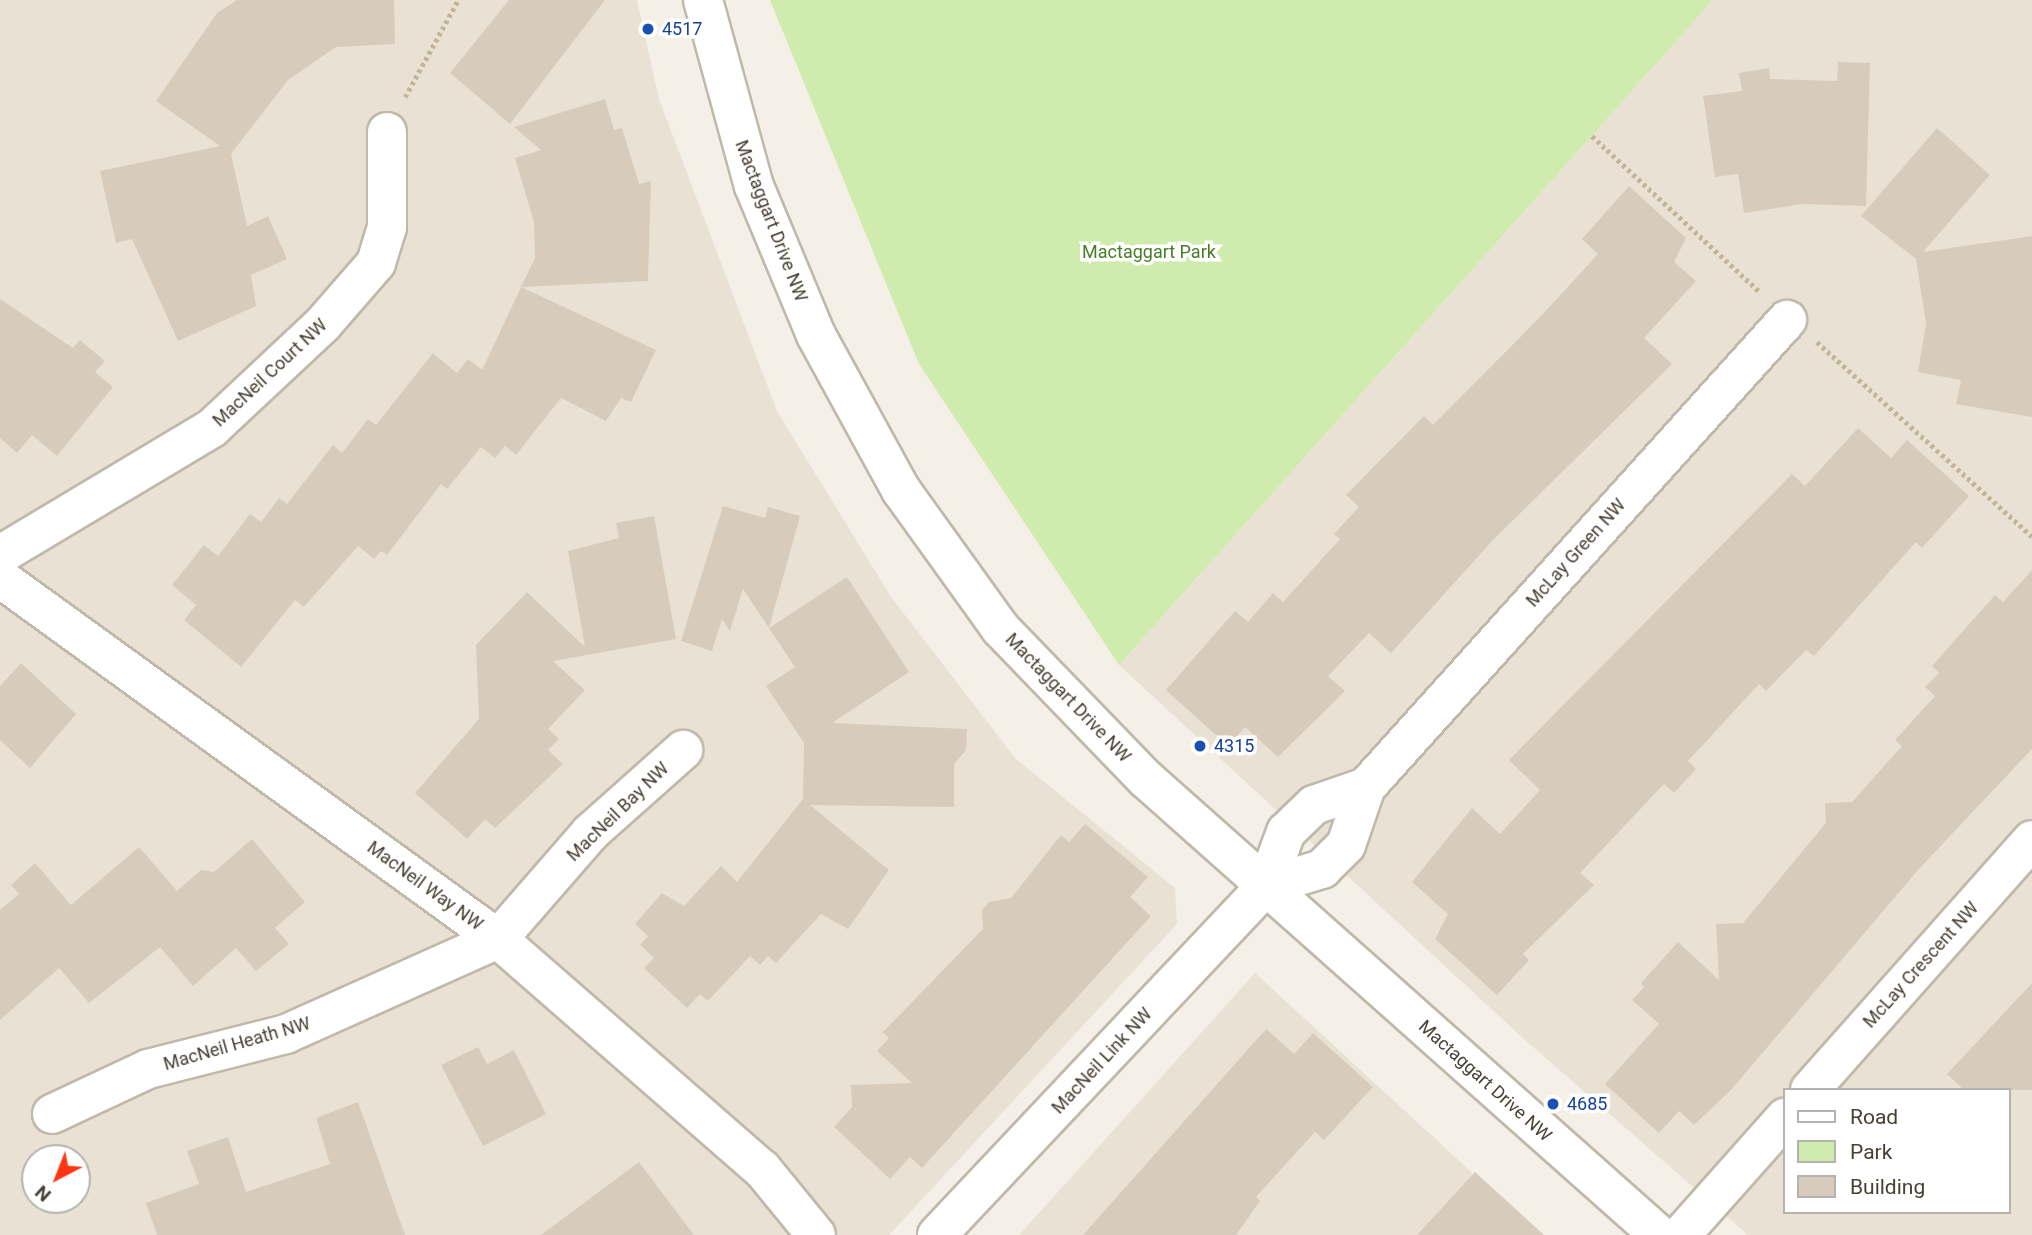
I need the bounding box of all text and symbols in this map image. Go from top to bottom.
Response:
place label: 4517 [662,18,702,40]
marker: 4517 [640,21,656,37]
street label: Mactaggart Drive NW [730,137,812,305]
park label: Mactaggart Park [1082,241,1216,263]
street label: MacNeil Court NW [208,315,332,431]
street label: McLay Green NW [1522,495,1630,611]
street label: Mactaggart Drive NW [1001,629,1135,767]
place label: 4315 [1214,735,1254,757]
marker: 4315 [1192,738,1208,754]
street label: MacNeil Bay NW [563,758,673,866]
street label: MacNeil Way NW [363,837,487,935]
street label: McLay Crescent NW [1859,898,1983,1032]
street label: MacNeil Link NW [1047,1004,1157,1118]
street label: MacNeil Heath NW [161,1013,313,1075]
street label: Mactaggart Drive NW [1414,1016,1556,1146]
legend [1784,1088,2011,1214]
place label: 4685 [1567,1093,1607,1115]
marker: 4685 [1545,1096,1561,1112]
text: Road [1850,1105,1898,1129]
text: Park [1850,1140,1892,1164]
north arrow [21,1144,91,1214]
text: Building [1850,1175,1925,1199]
text: N [30,1180,56,1207]

